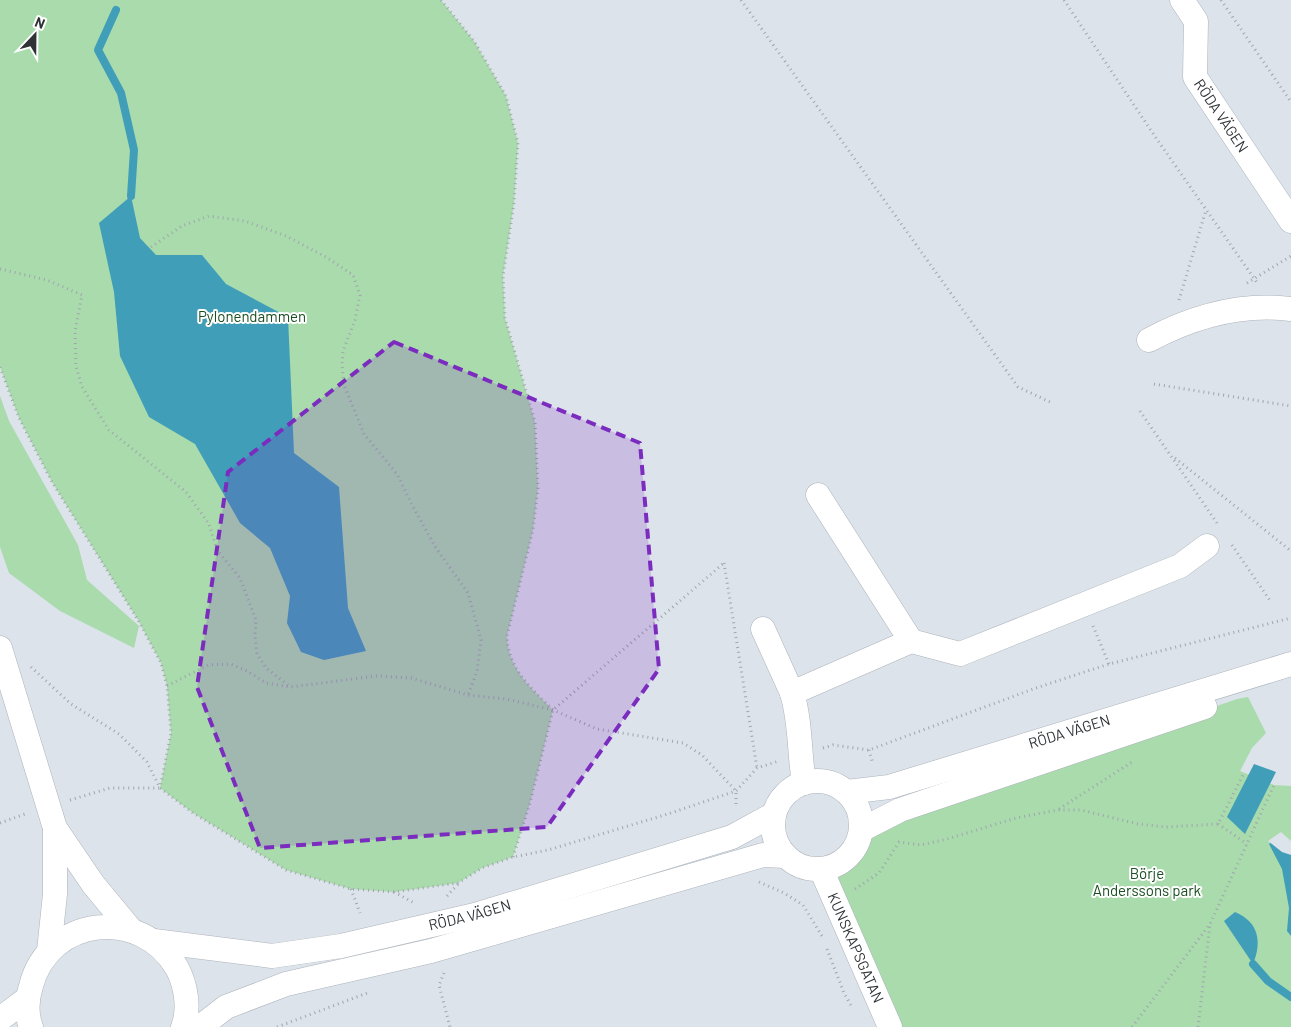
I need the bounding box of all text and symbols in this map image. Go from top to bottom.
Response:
north arrow [10,10,60,60]
text: N [33,13,48,32]
street label: RÖDA VÄGEN [1191,75,1253,155]
park label: Pylonendammen [198,307,306,325]
street label: RÖDA VÄGEN [1026,710,1112,752]
park label: Börje Anderssons park [1093,864,1202,899]
street label: KUNSKAPSGATAN [824,890,888,1005]
street label: RÖDA VÄGEN [427,895,513,933]

